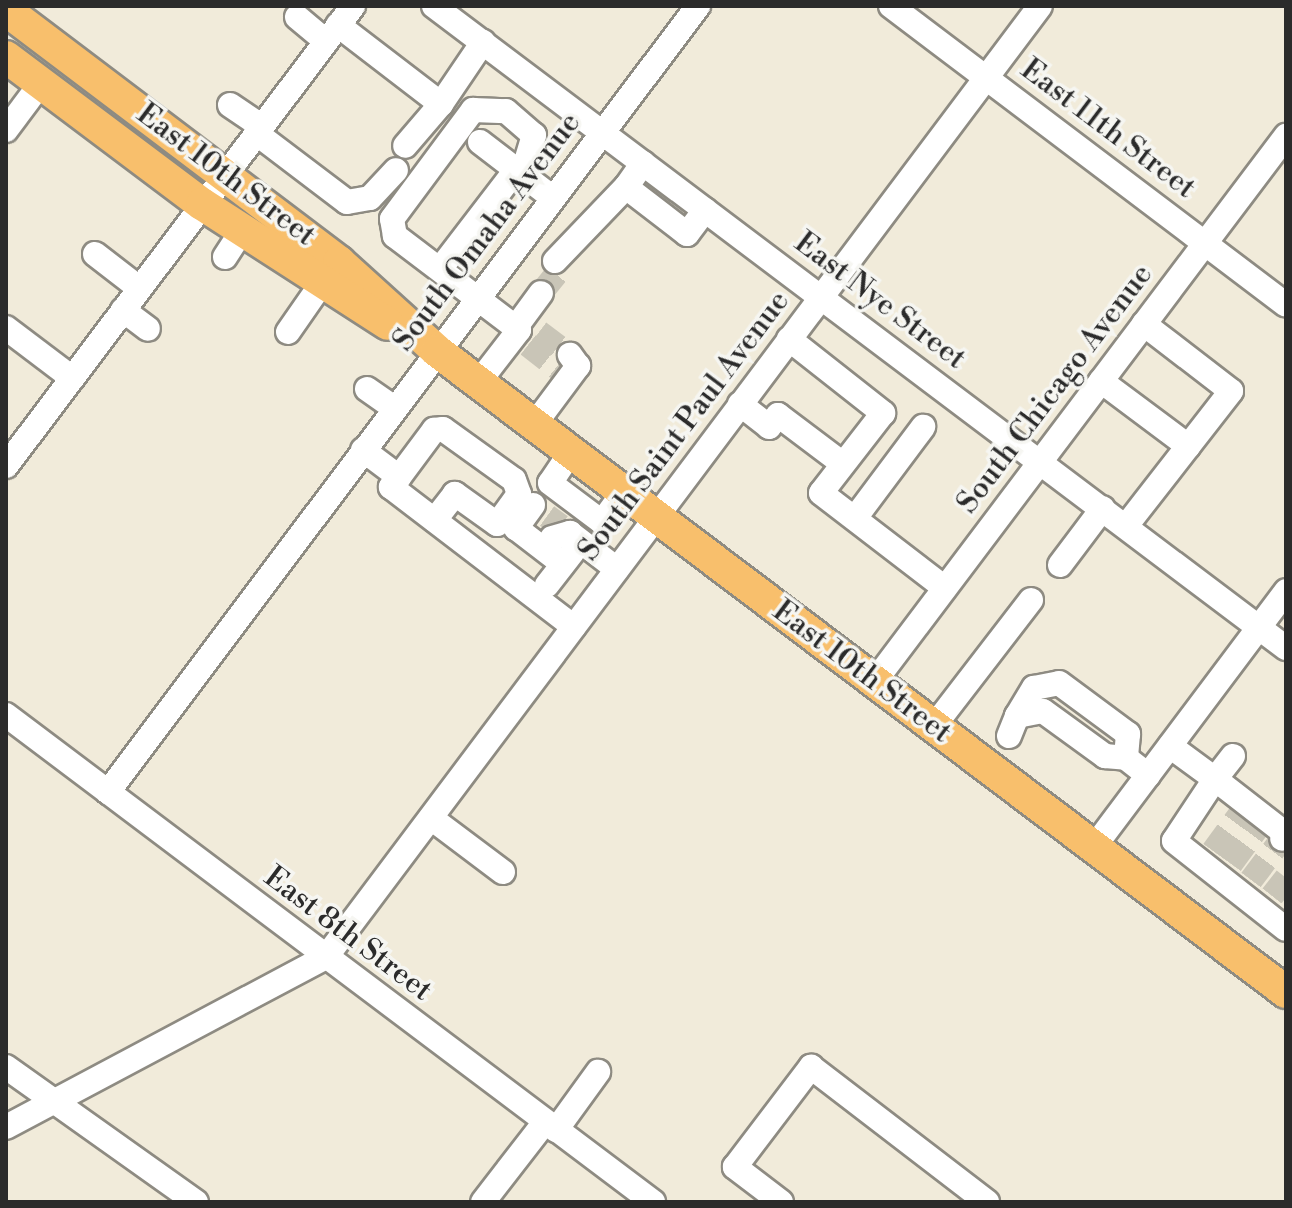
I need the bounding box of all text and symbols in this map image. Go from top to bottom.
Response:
street label: East 11th Street [1014,52,1202,206]
street label: East 10th Street [130,96,322,254]
street label: South Omaha Avenue [386,106,588,358]
street label: East Nye Street [787,225,973,377]
street label: South Chicago Avenue [950,257,1160,521]
street label: South Saint Paul Avenue [571,284,797,568]
street label: East 10th Street [766,593,958,751]
street label: East 8th Street [257,859,439,1009]

